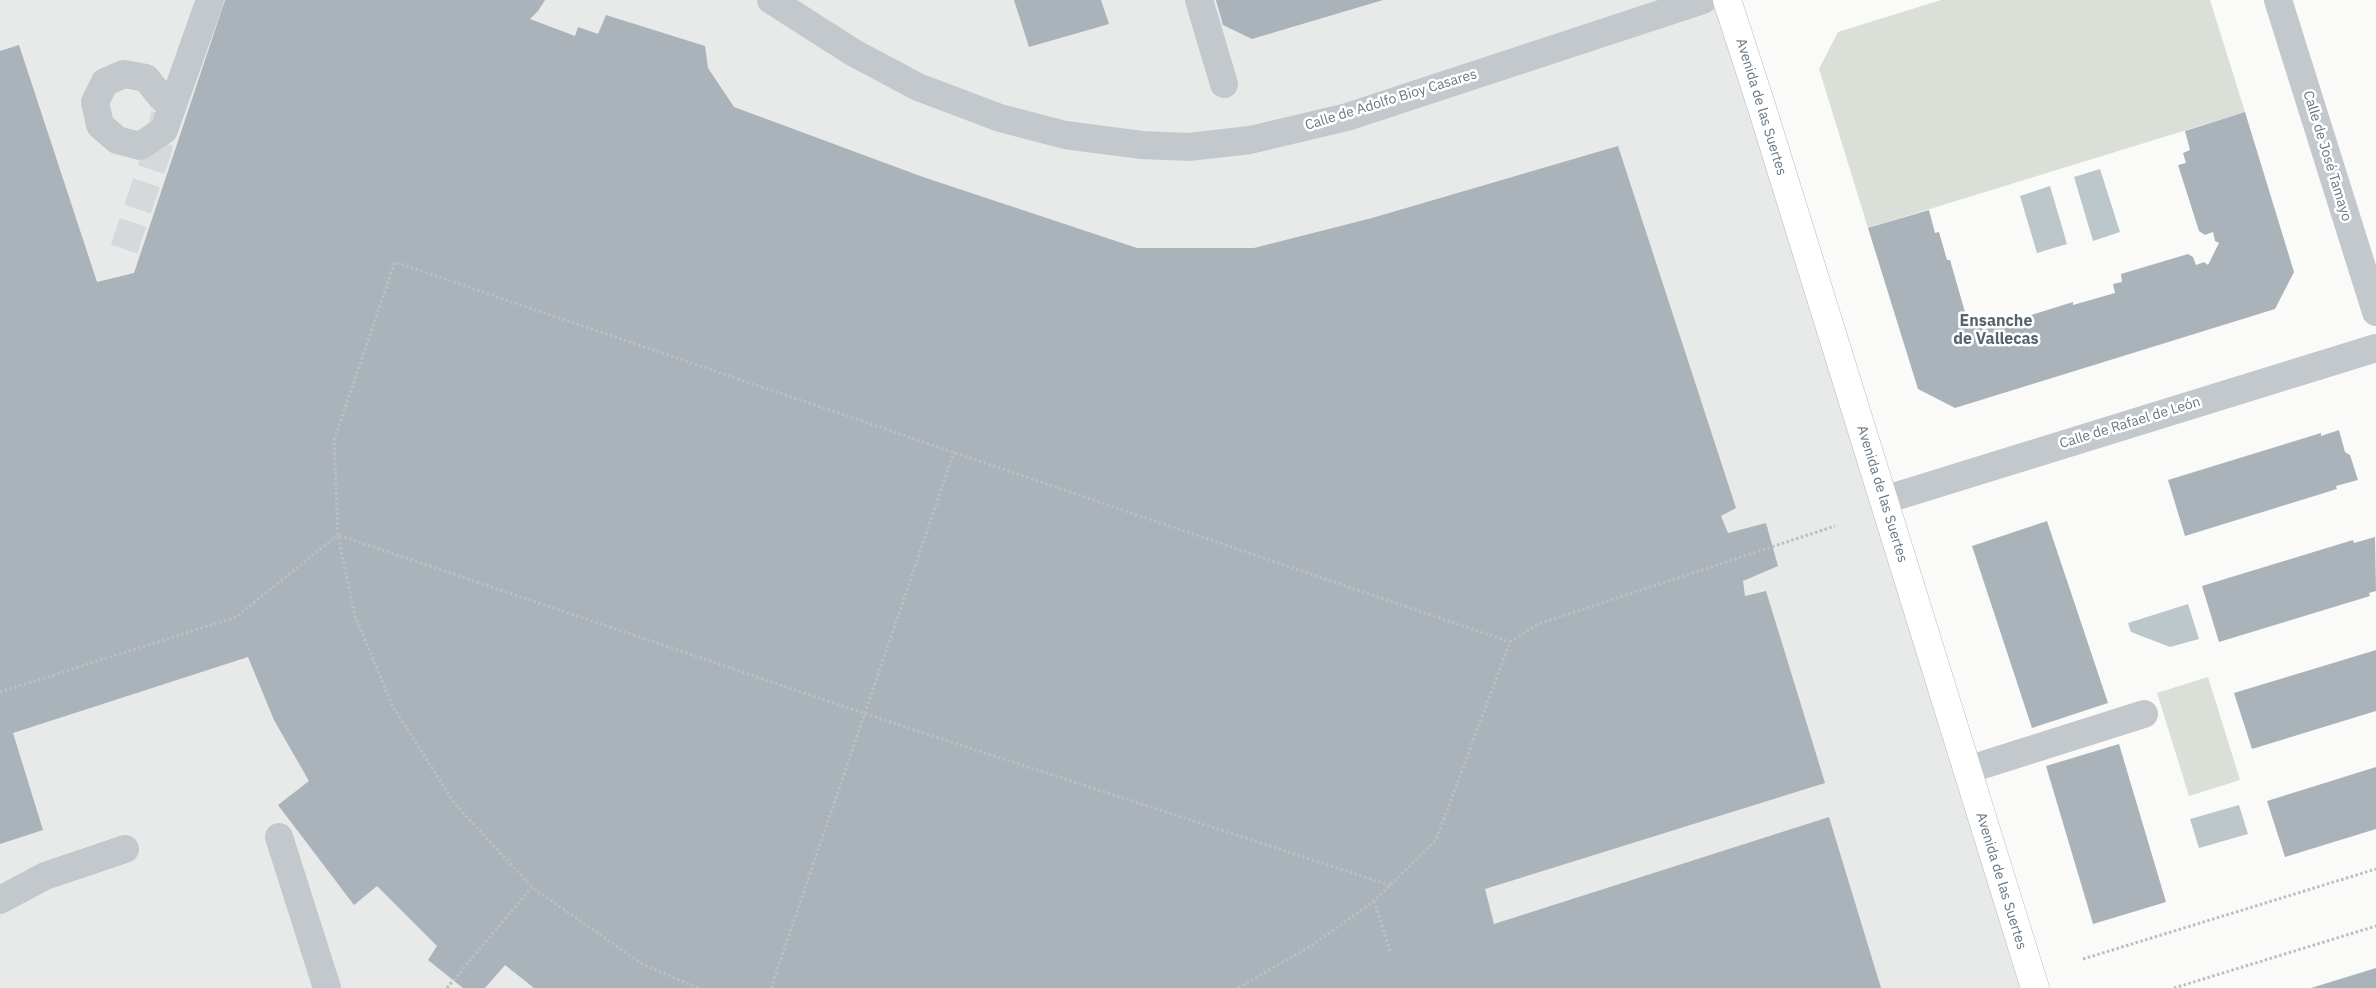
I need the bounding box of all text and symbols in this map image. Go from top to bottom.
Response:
street label: Avenida de las Suertes [1732,36,1790,178]
street label: Calle de Adolfo Bioy Casares [1303,66,1479,134]
street label: Calle de José Tamayo [2299,89,2355,223]
district label: Ensanche de Vallecas [1953,311,2039,349]
street label: Calle de Rafael de León [2058,394,2202,452]
street label: Avenida de las Suertes [1853,423,1911,565]
street label: Avenida de las Suertes [1972,810,2030,952]

